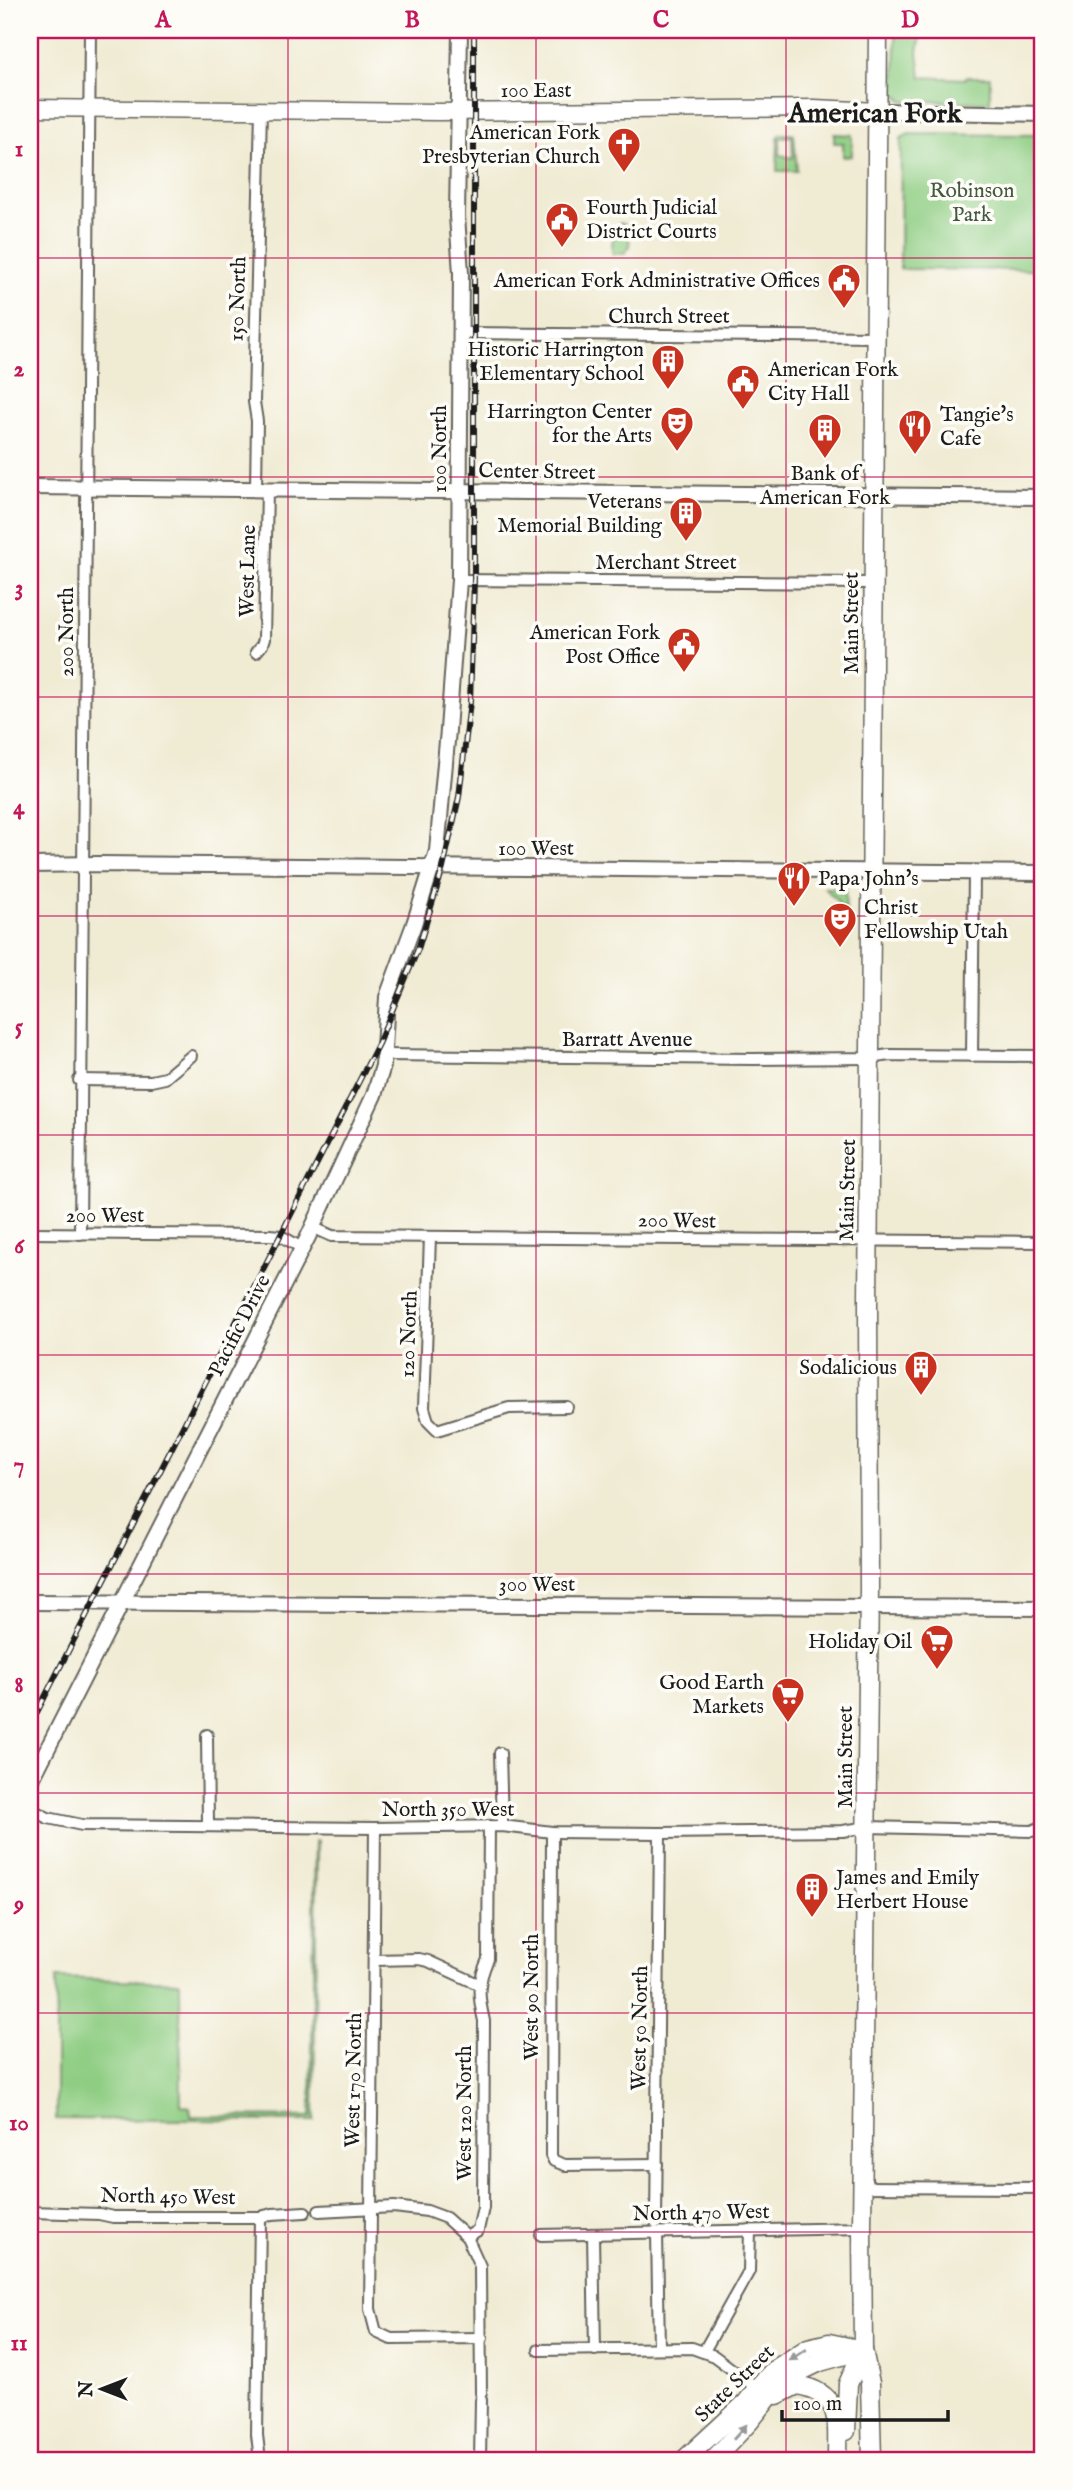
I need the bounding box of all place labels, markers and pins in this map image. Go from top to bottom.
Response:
place label: American Fork Presbyterian Church [422,120,601,171]
church icon: American Fork Presbyterian Church [605,125,643,174]
place label: Fourth Judicial District Courts [586,195,717,246]
public building icon: Fourth Judicial District Courts [543,200,581,249]
public building icon: American Fork Administrative Offices [825,261,863,310]
place label: American Fork Administrative Offices [493,268,820,295]
place label: Historic Harrington Elementary School [467,337,644,388]
building icon: Historic Harrington Elementary School [649,342,687,391]
place label: American Fork City Hall [767,357,899,408]
public building icon: American Fork City Hall [724,362,762,411]
place label: Harrington Center for the Arts [487,399,652,450]
place label: Tangie's Cafe [940,402,1014,453]
theatre icon: Harrington Center for the Arts [658,404,696,453]
restaurant icon: Tangie's Cafe [896,407,934,456]
building icon: Bank of American Fork [806,411,844,460]
place label: Bank of American Fork [759,461,891,512]
place label: Veterans Memorial Building [497,489,663,540]
building icon: Veterans Memorial Building [667,494,705,543]
place label: American Fork Post Office [529,620,661,671]
public building icon: American Fork Post Office [665,625,703,674]
restaurant icon: Papa John's [775,859,813,908]
place label: Papa John's [818,866,919,893]
place label: Christ Fellowship Utah [864,895,1008,946]
theatre icon: Christ Fellowship Utah [821,900,859,949]
building icon: Sodalicious [902,1348,940,1397]
place label: Sodalicious [799,1355,897,1382]
supermarket icon: Holiday Oil [918,1622,956,1671]
place label: Holiday Oil [808,1629,912,1656]
place label: Good Earth Markets [659,1670,764,1721]
supermarket icon: Good Earth Markets [769,1675,807,1724]
place label: James and Emily Herbert House [834,1865,980,1916]
building icon: James and Emily Herbert House [793,1870,831,1919]

